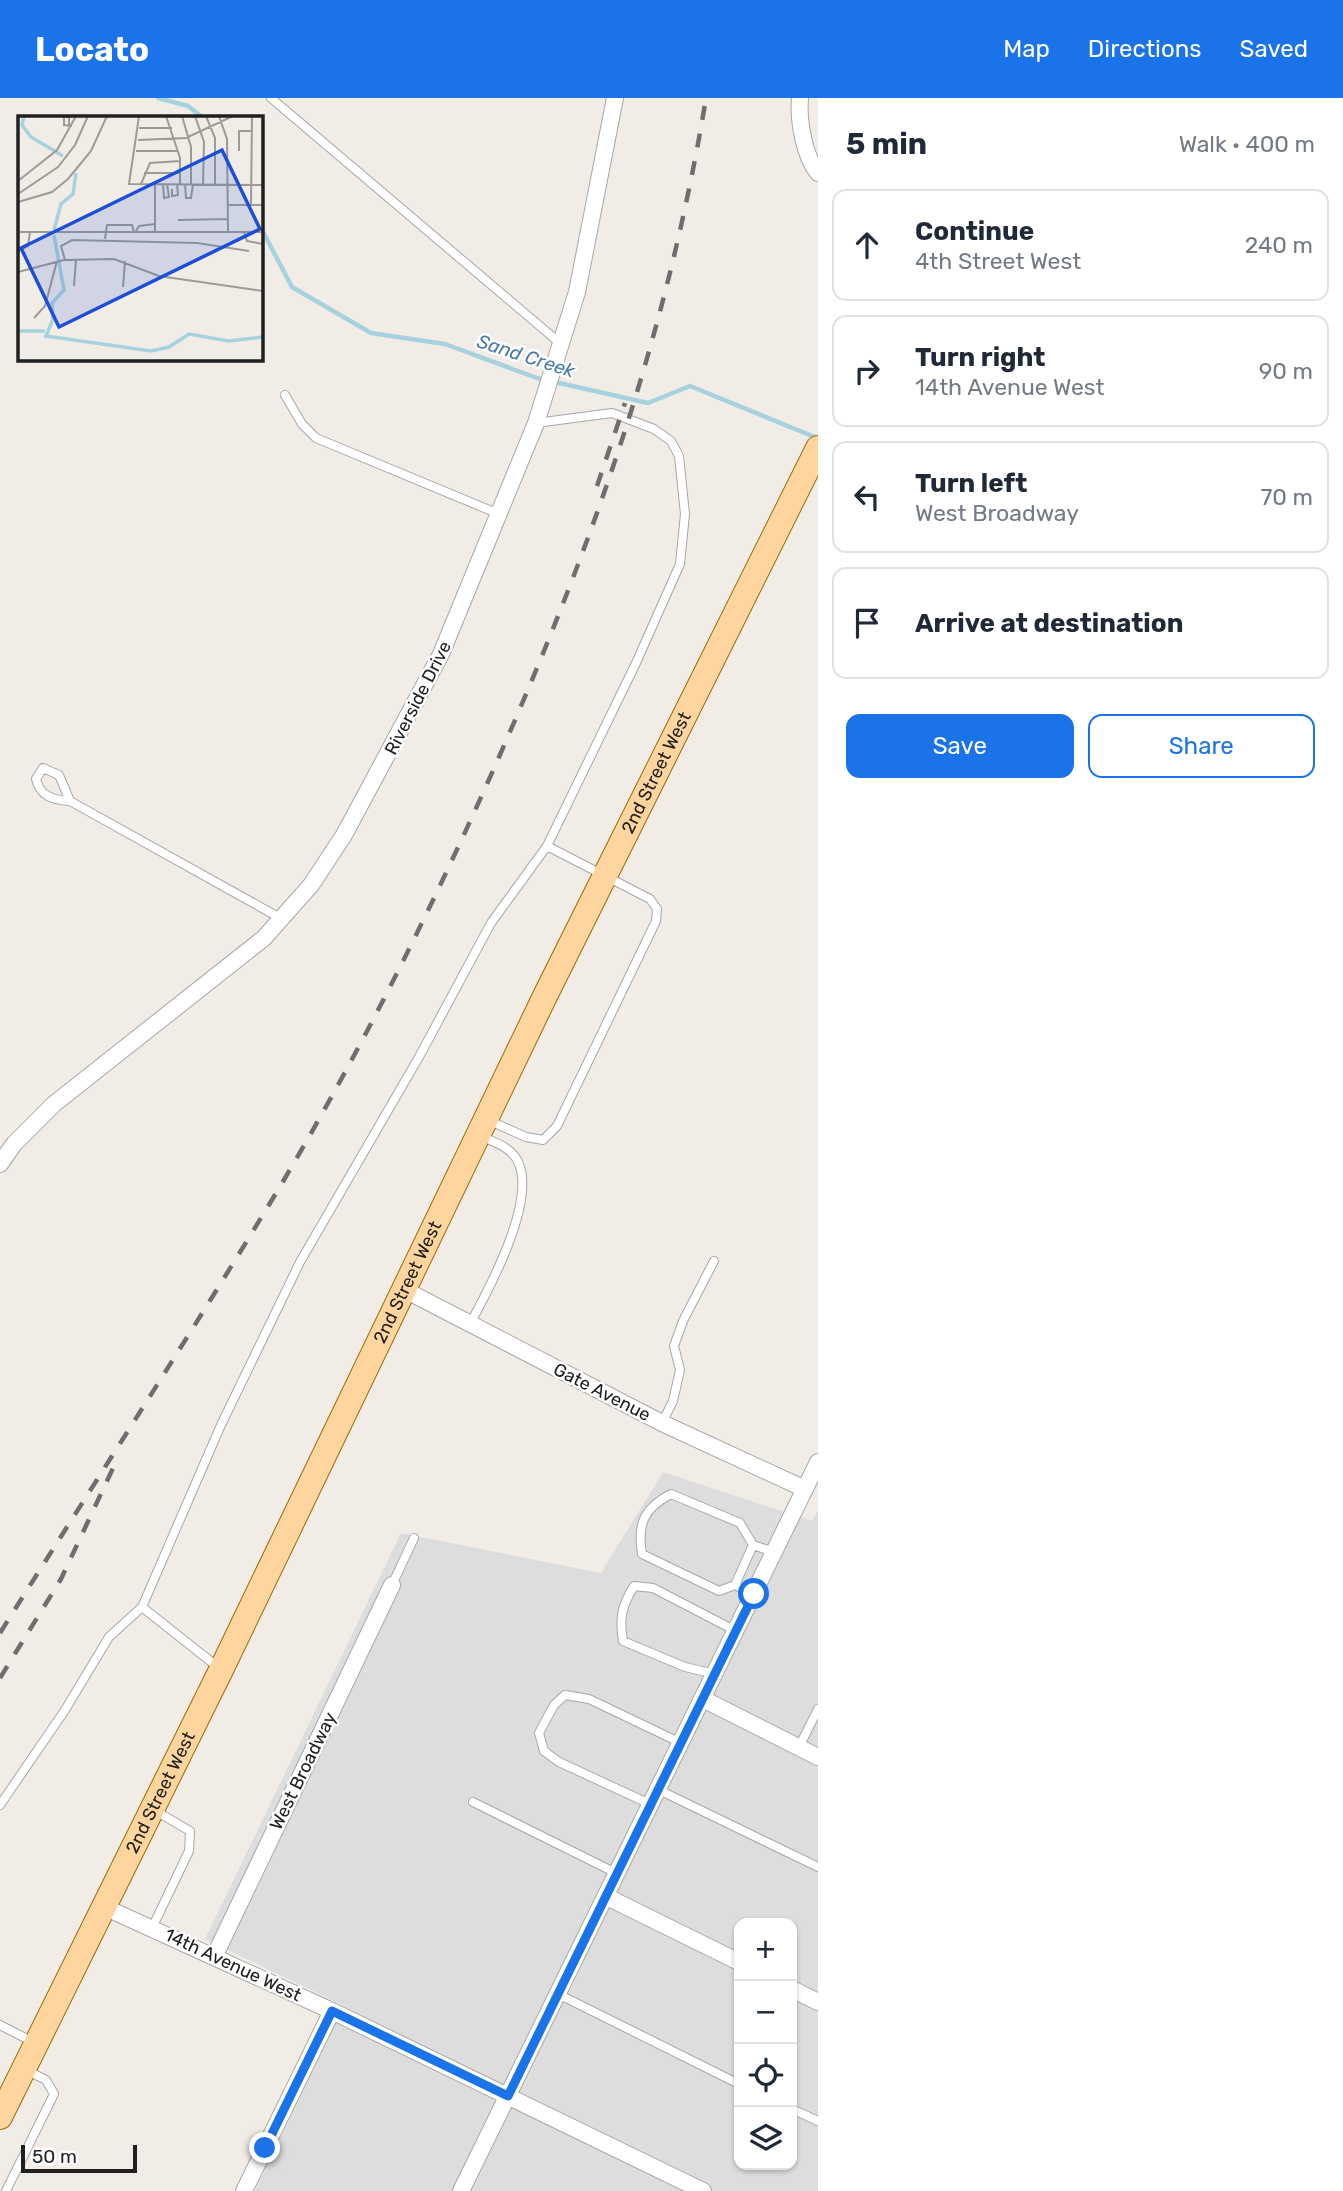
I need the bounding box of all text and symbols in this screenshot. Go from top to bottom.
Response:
text: Locato [35,30,149,69]
text: Map [1003,35,1050,63]
text: Directions [1088,35,1201,63]
text: Saved [1239,35,1308,63]
inset map [18,116,262,360]
text: 5 min [846,126,927,162]
text: Walk · 400 m [1179,130,1315,158]
text: Continue [915,216,1034,247]
icon: ahead [848,226,886,264]
text: 240 m [1245,231,1313,259]
text: 4th Street West [915,247,1081,275]
water label: Sand Creek [474,329,578,383]
text: Turn right [915,342,1045,373]
icon: right [848,352,886,390]
text: 90 m [1259,357,1313,385]
text: 14th Avenue West [915,373,1105,401]
text: Turn left [915,468,1027,499]
icon: left [848,478,886,516]
text: 70 m [1261,483,1313,511]
text: West Broadway [915,499,1079,527]
icon: arrive [848,604,886,642]
text: Arrive at destination [915,608,1183,639]
street label: Riverside Drive [380,637,456,759]
street label: 2nd Street West [617,708,696,837]
button: Save [846,714,1074,778]
button: Share [1088,714,1315,778]
street label: 2nd Street West [369,1217,446,1347]
street label: Gate Avenue [550,1358,654,1426]
route start [738,1578,769,1609]
street label: West Broadway [265,1708,341,1833]
street label: 2nd Street West [121,1728,200,1857]
map controls [734,1918,797,2170]
button: + [734,1918,797,1981]
street label: 14th Avenue West [161,1924,305,2006]
button: − [734,1981,797,2044]
button: locate [734,2044,797,2107]
button: layers [734,2107,797,2170]
route end [249,2132,280,2163]
scale bar [21,2142,136,2174]
text: 50 m [32,2145,77,2168]

